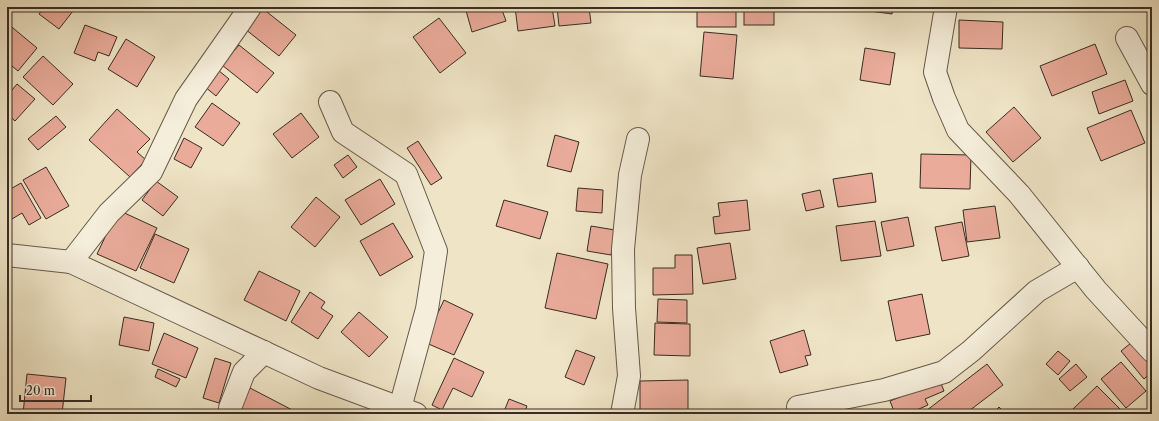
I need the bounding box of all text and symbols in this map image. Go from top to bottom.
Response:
scale bar [20,377,91,403]
text: 20 m [26,383,55,398]

